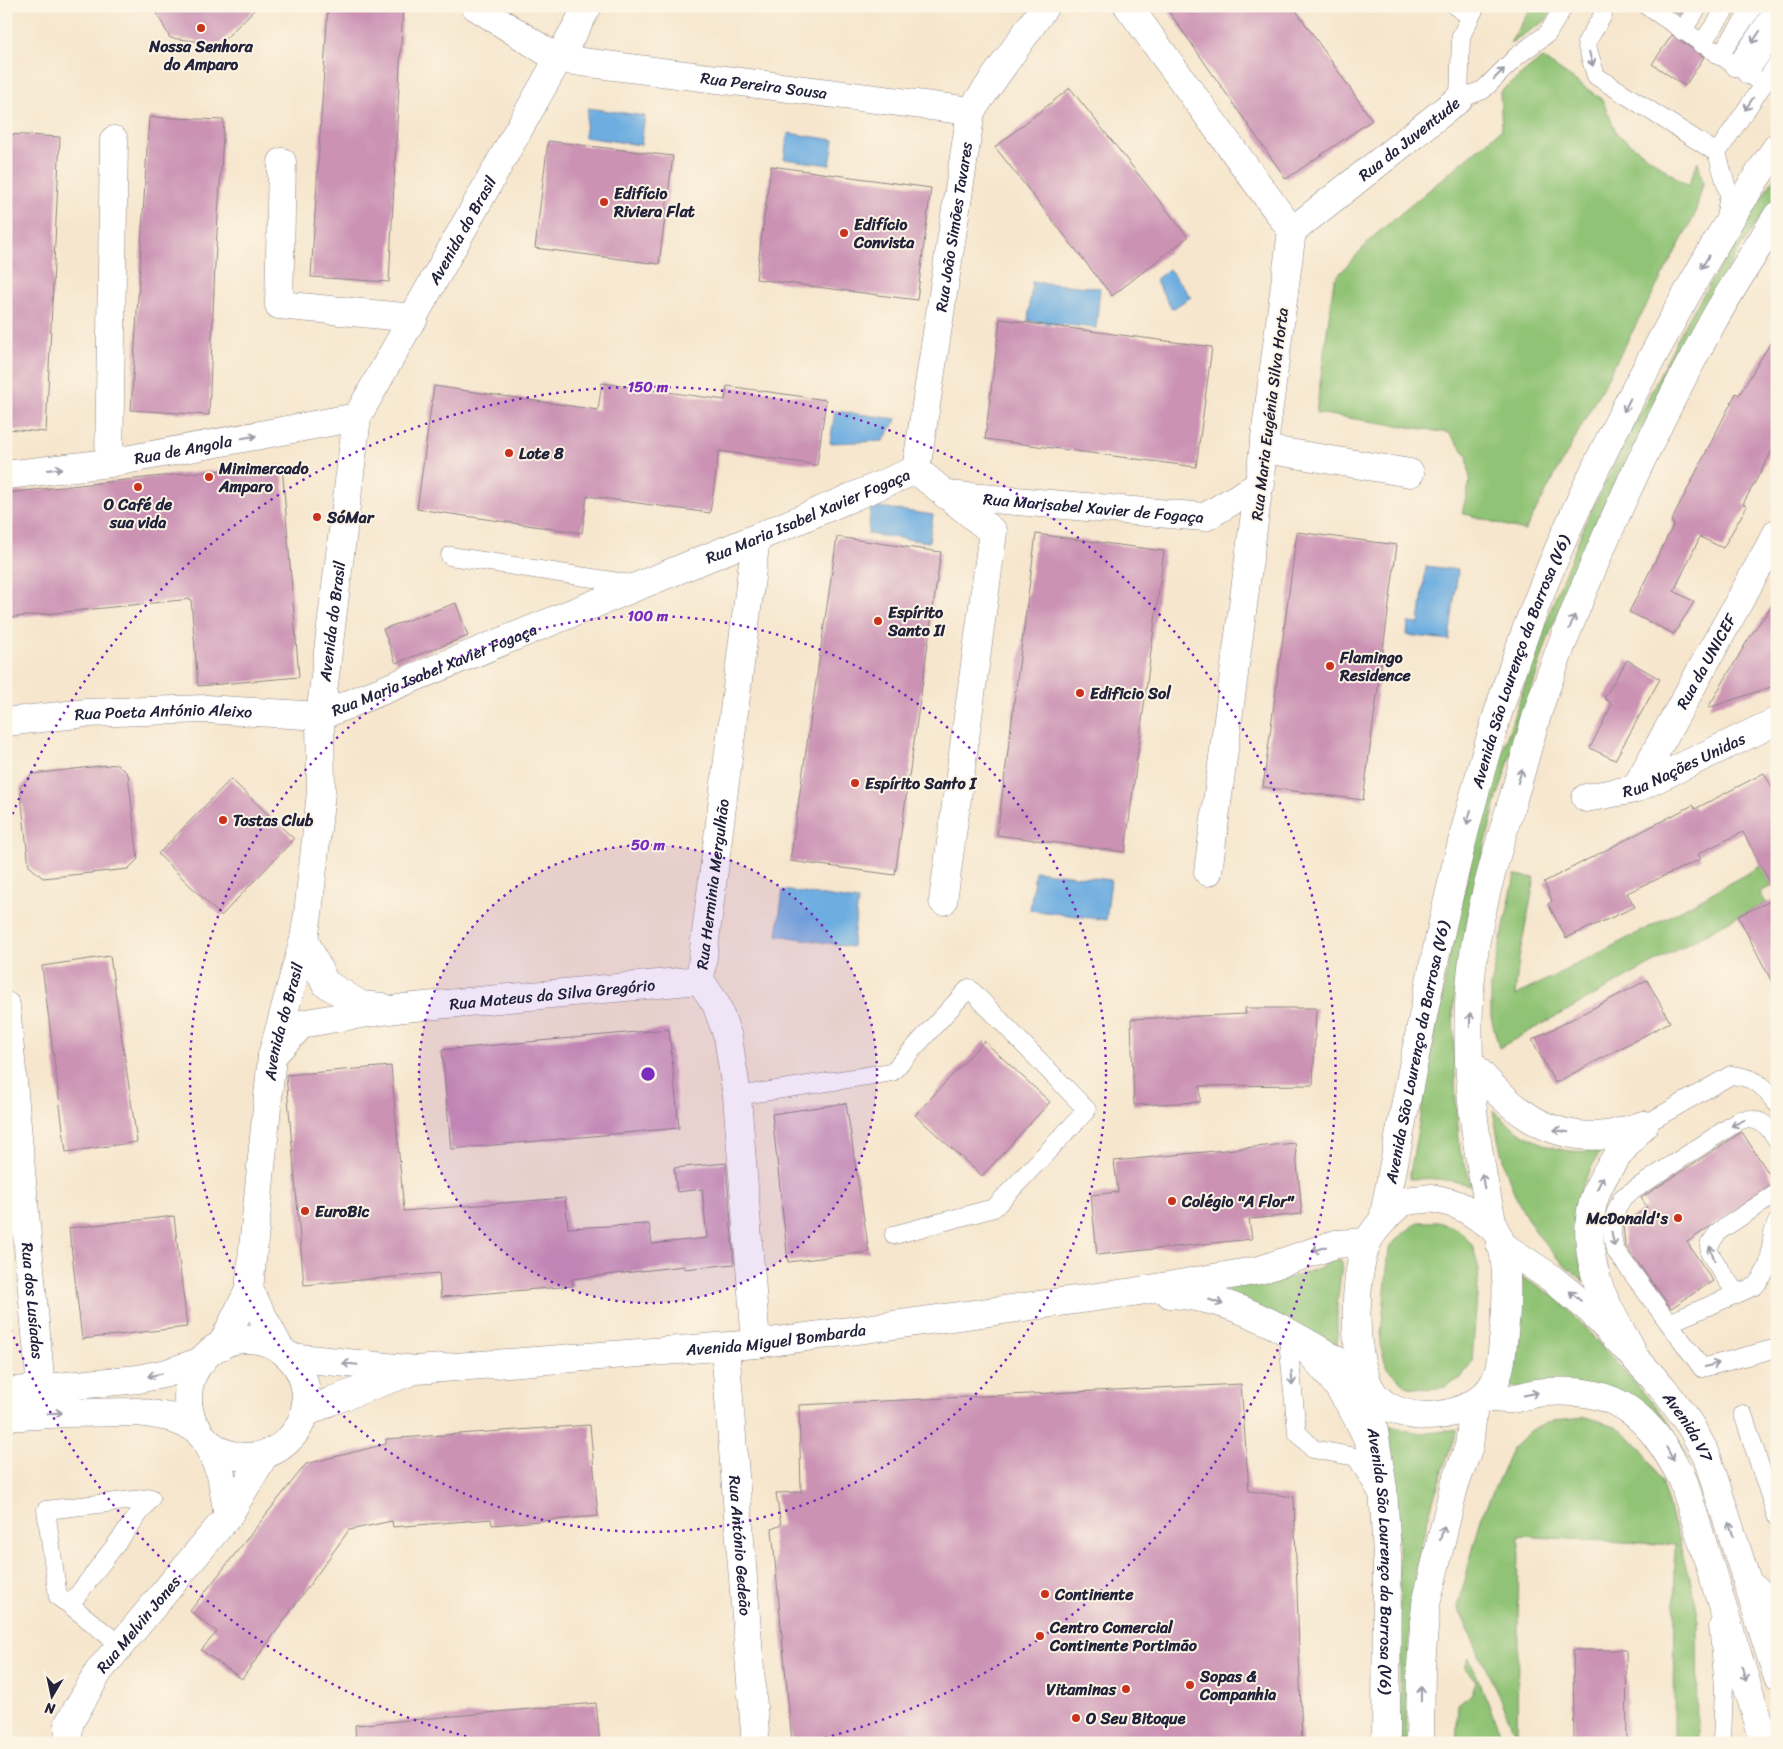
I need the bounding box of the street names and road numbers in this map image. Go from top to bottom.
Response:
street label: Rua Pereira Sousa [699,63,829,108]
street label: Rua da Juventude [1352,89,1467,189]
street label: Rua João Simões Tavares [926,139,981,314]
street label: Avenida do Brasil [420,170,505,291]
street label: Rua Maria Eugénia Silva Horta [1242,306,1297,522]
street label: Rua de Angola [132,426,235,473]
street label: Rua Maria Isabel Xavier Fogaça [701,460,915,572]
street label: Rua Marisabel Xavier de Fogaça [982,484,1205,532]
street label: Avenida São Lourenço da Barrosa (V6) [1462,529,1579,792]
street label: Avenida do Brasil [310,559,354,684]
street label: Rua da UNICEF [1668,607,1745,715]
street label: Rua Maria Isabel Xavier Fogaça [327,615,542,725]
street label: Rua Poeta António Aleixo [73,695,253,729]
street label: Rua Nações Unidas [1620,724,1751,806]
street label: Rua Herminia Mergulhão [687,797,738,971]
street label: Avenida São Lourenço da Barrosa (V6) [1376,917,1458,1187]
street label: Avenida do Brasil [256,959,312,1083]
street label: Rua Mateus da Silva Gregório [448,970,656,1019]
street label: Rua dos Lusíadas [13,1241,52,1361]
street label: Avenida Miguel Bombarda [684,1315,868,1364]
street label: Avenida V7 [1654,1385,1722,1466]
street label: Avenida São Lourenço da Barrosa (V6) [1358,1425,1401,1695]
street label: Rua António Gedeão [720,1474,760,1617]
street label: Rua Melvin Jones [89,1568,188,1680]

